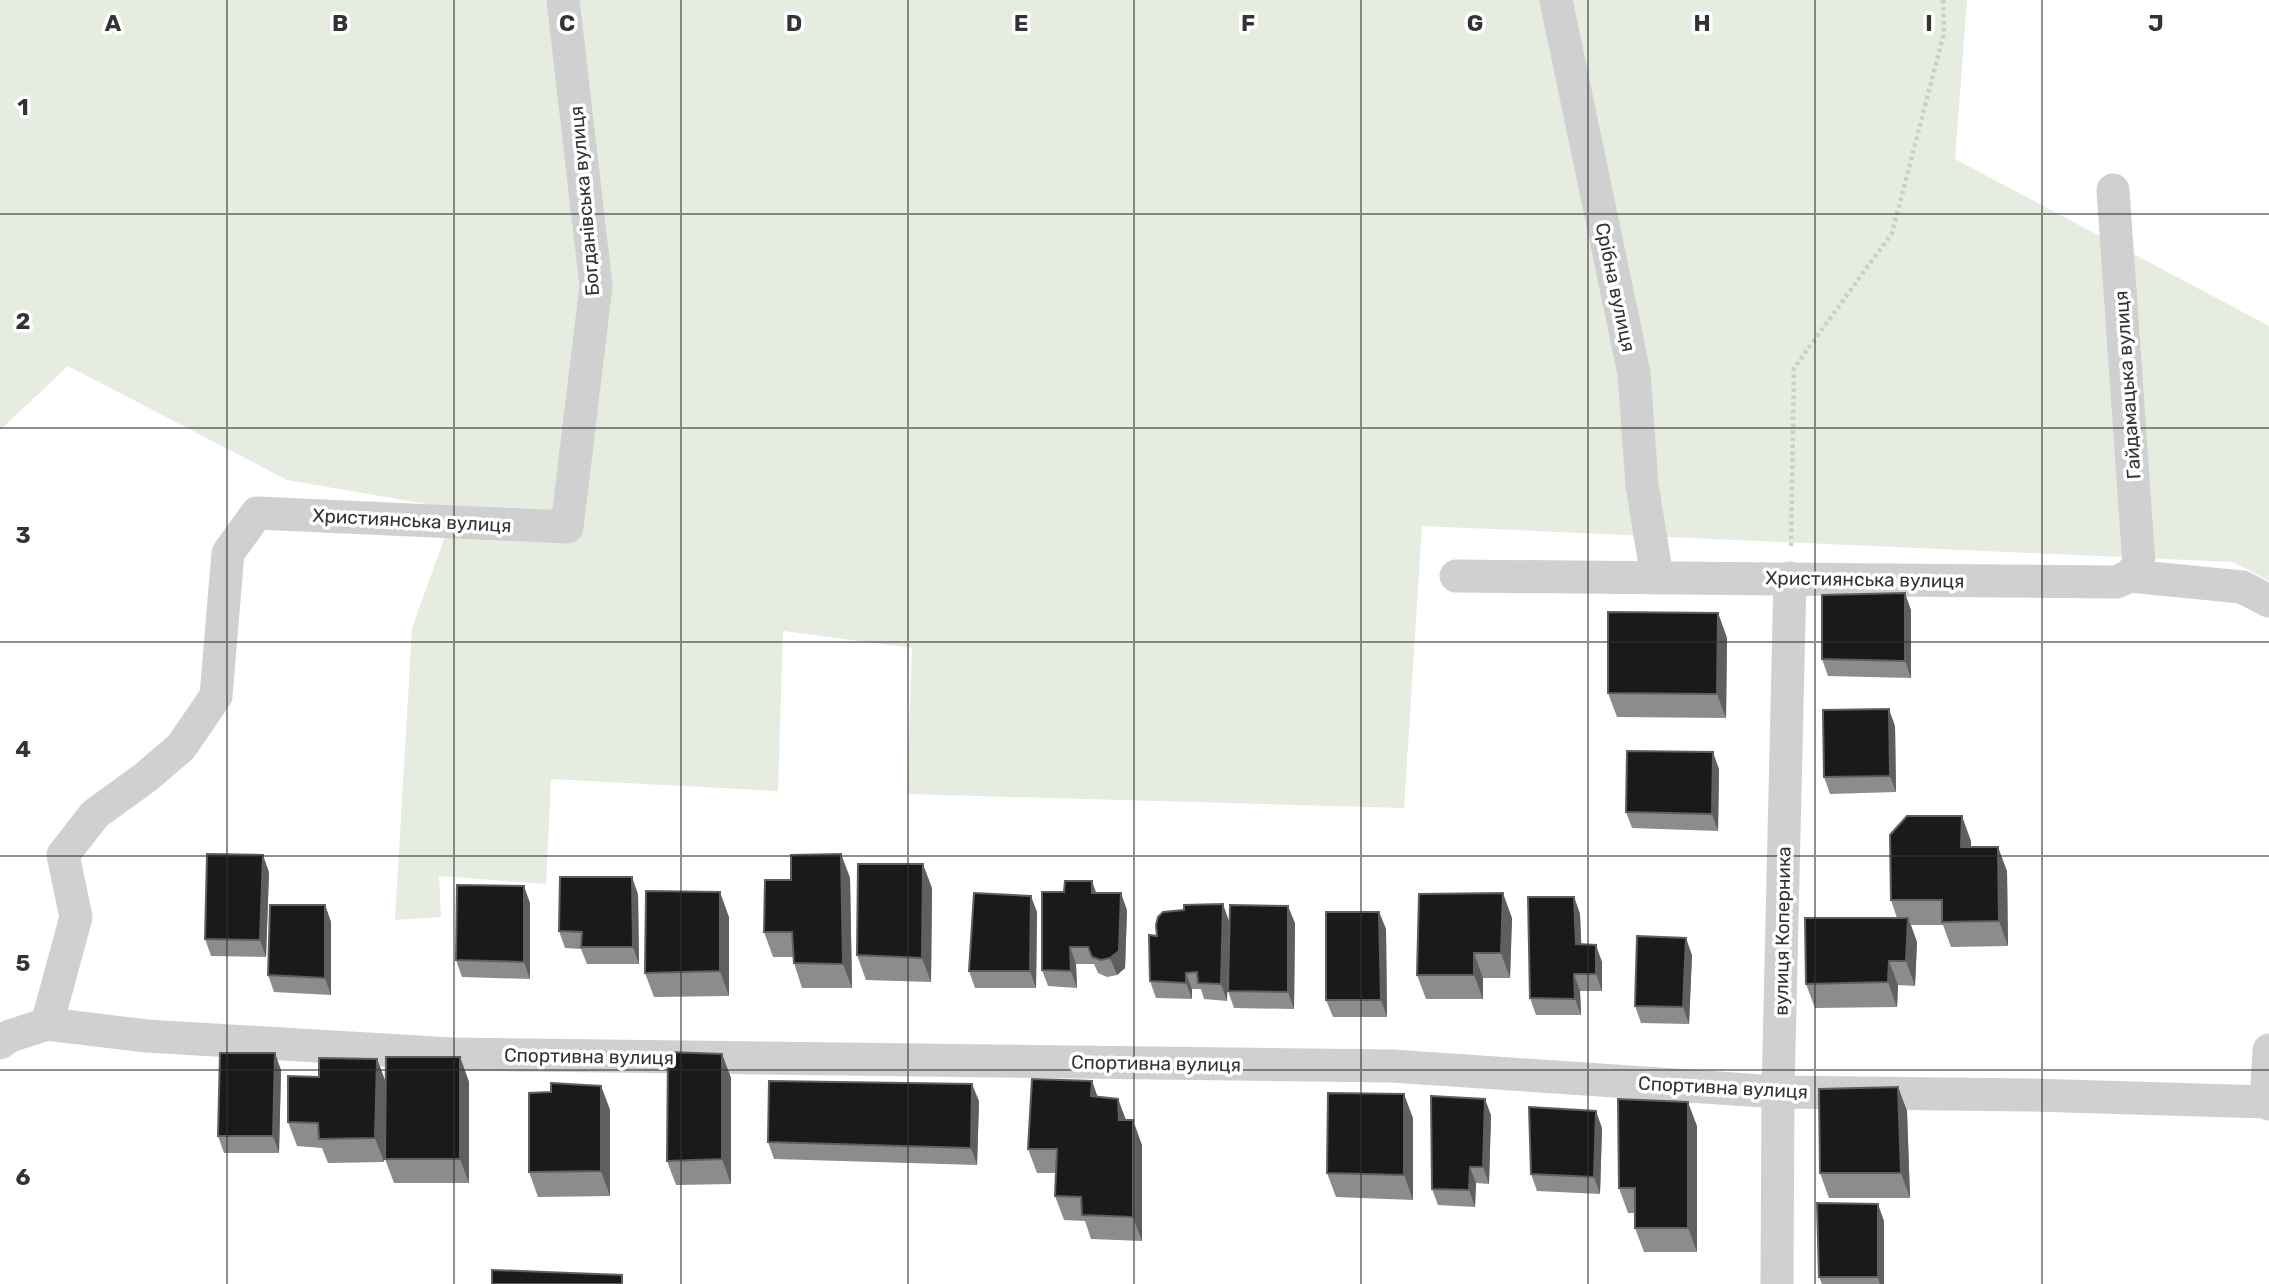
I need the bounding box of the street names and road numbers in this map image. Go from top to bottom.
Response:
street label: Богданівська вулиця [565,105,604,297]
street label: Срібна вулиця [1591,220,1640,354]
street label: Гайдамацька вулиця [2109,290,2146,480]
street label: Християнська вулиця [312,504,512,537]
street label: Християнська вулиця [1765,566,1965,593]
street label: вулиця Коперника [1770,846,1795,1016]
street label: Спортивна вулиця [504,1044,674,1069]
street label: Спортивна вулиця [1071,1051,1241,1076]
street label: Спортивна вулиця [1637,1072,1808,1103]

